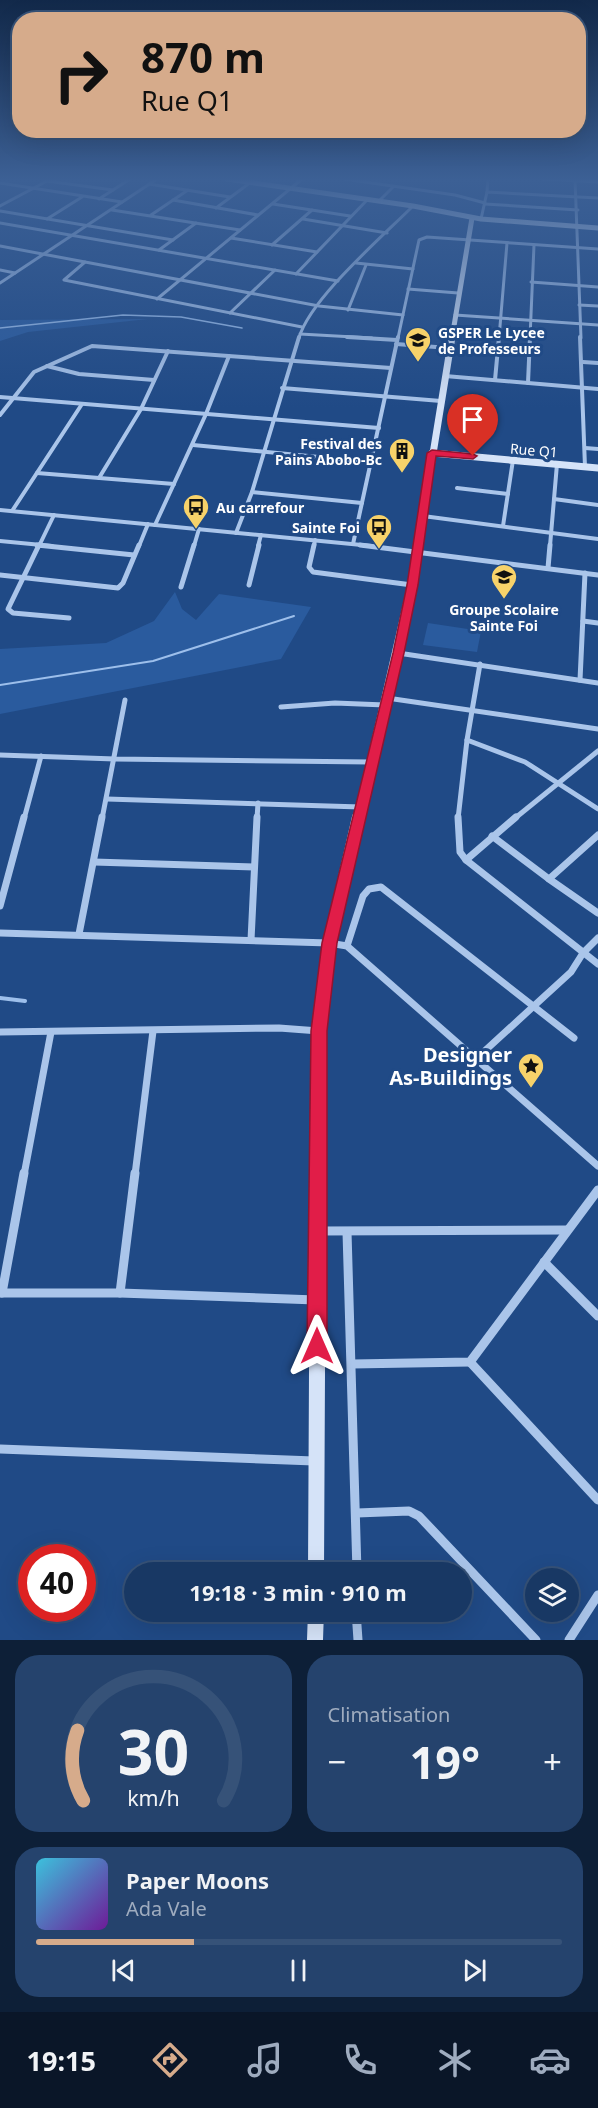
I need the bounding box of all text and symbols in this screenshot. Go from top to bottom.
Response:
text: 870 m [141,28,265,85]
icon: right [42,36,120,114]
text: Rue Q1 [141,82,233,119]
place label: GSPER Le Lycee de Professeurs [438,323,545,358]
school or university icon: GSPER Le Lycee de Professeurs [403,325,433,363]
pin [447,394,498,456]
icon: arrive [456,403,489,436]
place label: Festival des Pains Abobo-Bc [275,434,382,469]
building icon: Festival des Pains Abobo-Bc [387,436,417,474]
street label: Rue Q1 [509,438,559,462]
bus stop icon: Au carrefour [181,492,211,530]
place label: Au carrefour [216,498,305,517]
bus stop icon: Sainte Foi [364,512,394,550]
place label: Sainte Foi [292,518,360,537]
school or university icon: Groupe Scolaire Sainte Foi [489,562,519,600]
place label: Groupe Scolaire Sainte Foi [449,600,559,635]
place label: Designer As-Buildings [389,1041,512,1091]
place icon: Designer As-Buildings [516,1051,546,1089]
position arrow [285,1314,349,1378]
speed limit sign: 40 [18,1544,96,1622]
map controls [525,1568,579,1622]
button: layers [525,1568,579,1622]
text: 19:18 · 3 min · 910 m [189,1577,407,1607]
text: Climatisation [328,1701,450,1728]
text: 30 [118,1708,189,1793]
text: 19° [409,1731,480,1792]
text: − [328,1739,346,1784]
text: + [543,1739,562,1784]
text: km/h [127,1783,180,1812]
text: Paper Moons [126,1865,269,1895]
text: Ada Vale [126,1895,207,1922]
icon: previous [107,1954,140,1987]
icon: pause [282,1954,315,1987]
icon: next [458,1954,491,1987]
icon: directions [149,2039,191,2081]
icon: music [244,2039,286,2081]
icon: phone [339,2039,381,2081]
icon: climate [434,2039,476,2081]
icon: car [529,2039,571,2081]
text: 19:15 [27,2042,96,2079]

